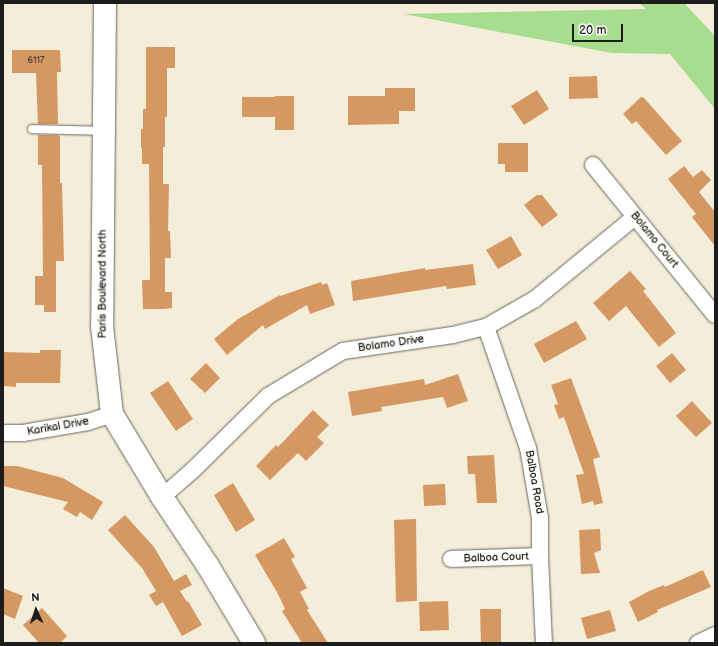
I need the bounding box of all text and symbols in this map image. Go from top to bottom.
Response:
scale bar [574,16,625,42]
text: 20 m [579,23,606,38]
house number: 6117 [28,56,44,66]
street label: Bolamo Court [627,209,681,271]
street label: Paris Boulevard North [96,230,110,338]
street label: Bolamo Drive [357,333,425,355]
street label: Karikal Drive [26,415,90,439]
street label: Balboa Road [522,449,546,515]
street label: Balboa Court [463,550,529,566]
north arrow [16,590,56,630]
text: N [31,591,40,604]

